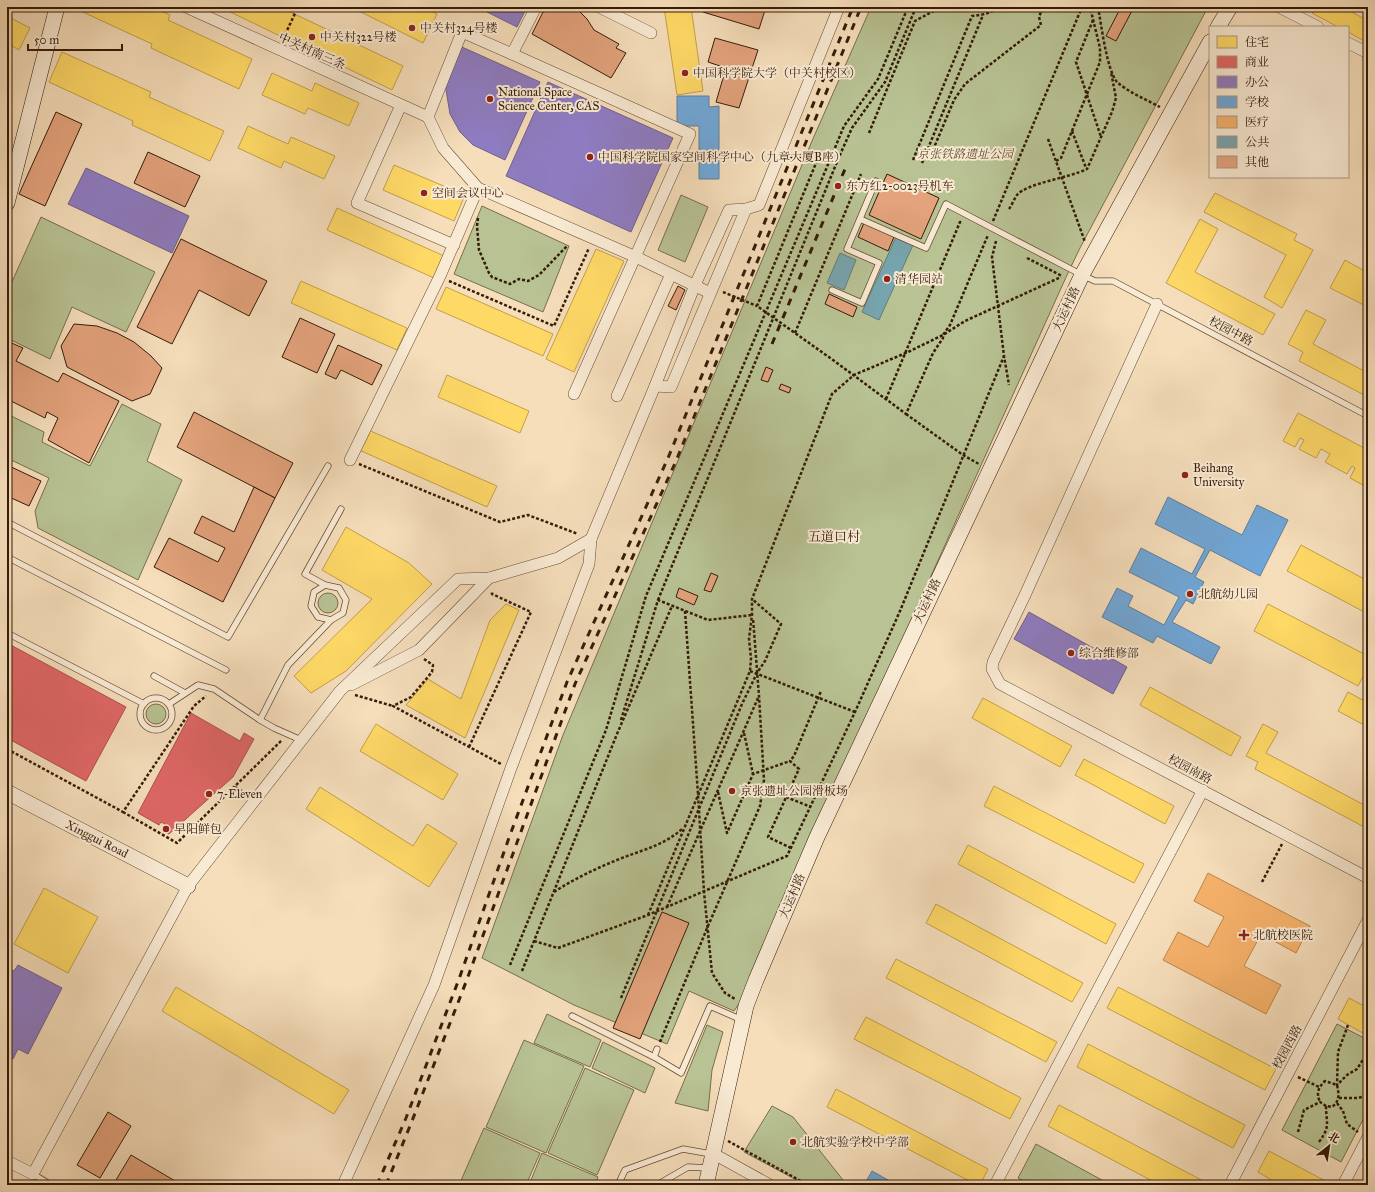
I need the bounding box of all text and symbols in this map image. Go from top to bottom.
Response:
place label: 中关村324号楼 [420,21,497,35]
marker: 中关村324号楼 [407,23,417,33]
scale bar [28,26,122,52]
legend [1209,26,1349,178]
street label: 中关村南三条 [276,30,348,72]
place label: 中关村322号楼 [320,30,397,44]
marker: 中关村322号楼 [307,32,317,42]
text: 50 m [34,33,59,47]
text: 住宅 [1245,35,1269,49]
text: 商业 [1245,55,1269,69]
place label: 中国科学院大学（中关村校区） [693,66,861,80]
marker: 中国科学院大学（中关村校区） [680,68,690,78]
text: 办公 [1245,75,1269,89]
place label: National Space Science Center, CAS [498,85,599,113]
marker: National Space Science Center, CAS [485,94,495,104]
text: 学校 [1245,95,1269,109]
text: 医疗 [1245,115,1269,129]
text: 公共 [1245,135,1269,149]
park label: 京张铁路遗址公园 [917,147,1015,161]
place label: 中国科学院国家空间科学中心（九章大厦B座） [598,150,846,164]
marker: 中国科学院国家空间科学中心（九章大厦B座） [585,152,595,162]
text: 其他 [1245,155,1269,169]
place label: 东方红2-0023号机车 [846,179,954,193]
marker: 东方红2-0023号机车 [833,181,843,191]
place label: 空间会议中心 [432,186,504,200]
marker: 空间会议中心 [419,188,429,198]
place label: 清华园站 [895,272,943,286]
marker: 清华园站 [882,274,892,284]
street label: 大运村路 [1050,284,1082,334]
street label: 校园中路 [1207,314,1255,348]
place label: Beihang University [1193,461,1245,489]
marker: Beihang University [1180,470,1190,480]
district label: 五道口村 [808,529,860,545]
street label: 大运村路 [911,576,943,626]
place label: 北航幼儿园 [1198,587,1258,601]
marker: 北航幼儿园 [1185,589,1195,599]
place label: 综合维修部 [1079,646,1139,660]
marker: 综合维修部 [1066,648,1076,658]
street label: 校园南路 [1166,752,1214,786]
place label: 京张遗址公园滑板场 [740,784,848,798]
marker: 京张遗址公园滑板场 [727,786,737,796]
place label: 7-Eleven [217,787,263,801]
marker: 7-Eleven [204,789,214,799]
street label: Xinggui Road [63,817,131,862]
place label: 早阳鲜包 [174,822,222,836]
marker: 早阳鲜包 [161,824,171,834]
street label: 大运村路 [776,871,808,921]
place label: 北航校医院 [1253,928,1313,942]
marker: 北航校医院 [1238,929,1250,941]
street label: 校园西路 [1270,1023,1304,1071]
north arrow [1309,1126,1349,1166]
text: 北 [1326,1129,1342,1146]
place label: 北航实验学校中学部 [801,1135,909,1149]
marker: 北航实验学校中学部 [788,1137,798,1147]

